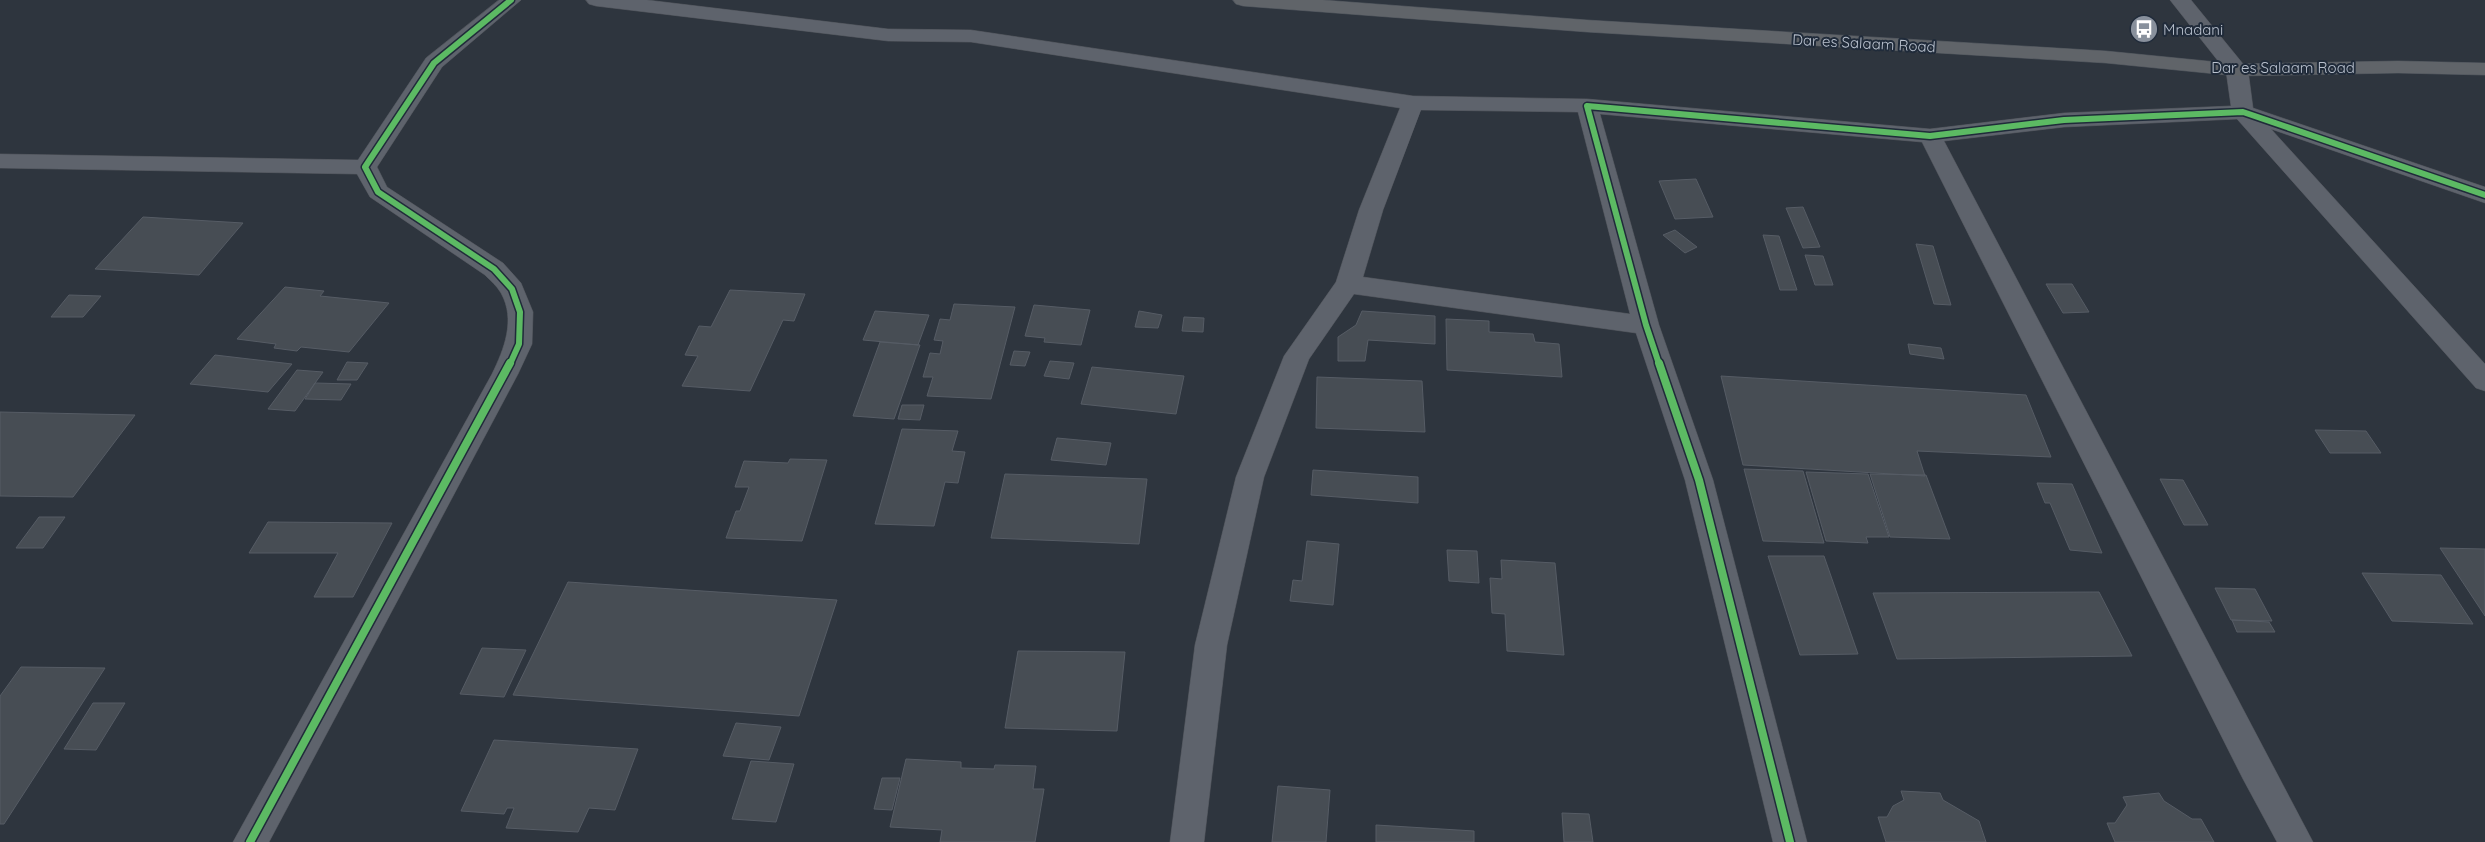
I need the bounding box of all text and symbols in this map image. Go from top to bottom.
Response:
bus stop icon: Mnadani [2129,14,2159,44]
place label: Mnadani [2163,20,2223,39]
street label: Dar es Salaam Road [1792,30,1936,56]
street label: Dar es Salaam Road [2211,58,2355,77]

